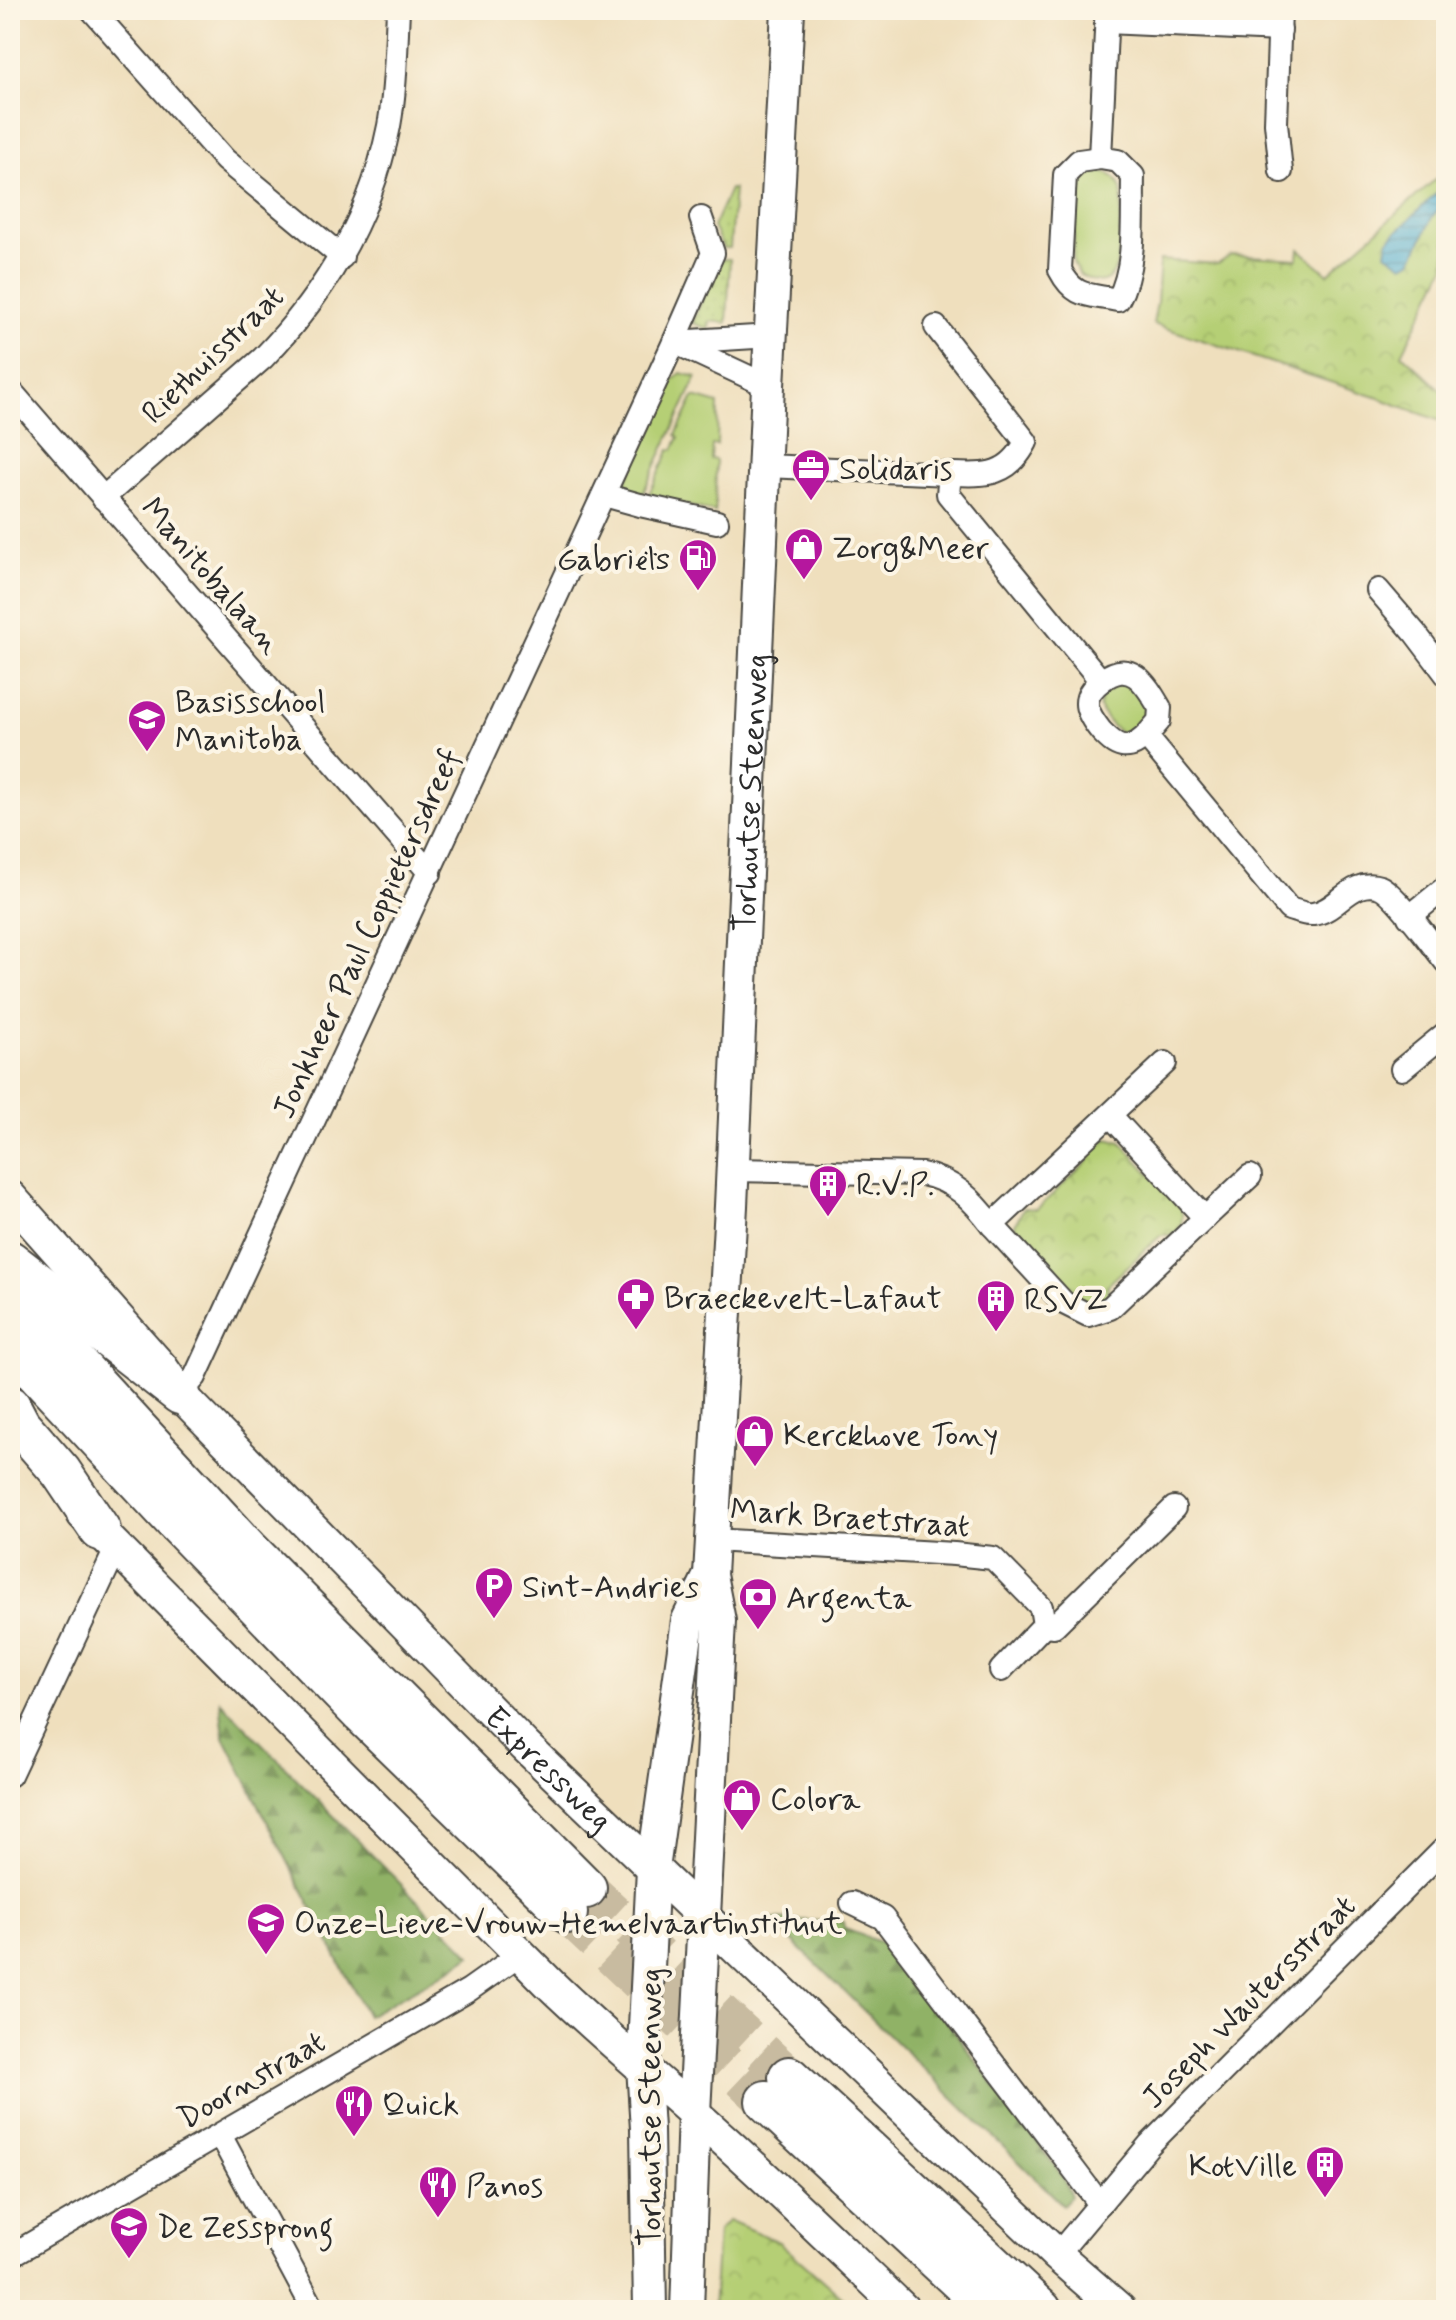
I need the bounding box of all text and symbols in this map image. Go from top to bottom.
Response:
street label: Riethuisstraat [133,277,294,434]
office icon: Solidaris [790,447,832,502]
place label: Solidaris [839,449,952,491]
street label: Manitobalaan [131,489,290,664]
shop icon: Zorg&Meer [783,526,825,581]
place label: Zorg&Meer [832,528,989,572]
fuel station icon: Gabriëls [677,537,719,592]
place label: Gabriëls [557,539,670,581]
street label: Torhoutse Steenweg [724,653,779,933]
place label: Basisschool Manitoba [175,682,325,761]
school or university icon: Basisschool Manitoba [126,698,168,753]
street label: Jonkheer Paul Coppietersdreef [264,742,472,1126]
building icon: R.V.P. [807,1163,849,1218]
place label: R.V.P. [856,1165,935,1207]
pharmacy icon: Braeckevelt-Lafaut [615,1276,657,1331]
place label: Braeckevelt-Lafaut [664,1278,942,1320]
building icon: RSVZ [975,1278,1017,1333]
place label: RSVZ [1024,1280,1107,1322]
shop icon: Kerckhove Tony [734,1413,776,1468]
place label: Kerckhove Tony [783,1415,998,1457]
street label: Mark Braetstraat [729,1490,971,1548]
parking icon: Sint-Andries [473,1565,515,1620]
place label: Sint-Andries [522,1567,699,1609]
bank icon: Argenta [737,1576,779,1631]
place label: Argenta [786,1578,912,1623]
street label: Expressweg [474,1698,621,1842]
shop icon: Colora [721,1777,763,1832]
place label: Colora [770,1779,861,1821]
street label: Joseph Wautersstraat [1133,1886,1366,2119]
school or university icon: Onze-Lieve-Vrouw-Hemelvaartinstituut [245,1901,287,1956]
place label: Onze-Lieve-Vrouw-Hemelvaartinstituut [294,1903,843,1945]
street label: Torhoutse Steenweg [630,1968,672,2246]
street label: Doornstraat [171,2022,333,2140]
restaurant icon: Quick [333,2083,375,2138]
place label: Quick [382,2085,459,2127]
building icon: KotVille [1304,2144,1346,2199]
place label: KotVille [1188,2146,1297,2188]
restaurant icon: Panos [417,2164,459,2219]
place label: Panos [466,2166,543,2208]
school or university icon: De Zessprong [108,2205,150,2260]
place label: De Zessprong [157,2207,334,2252]

